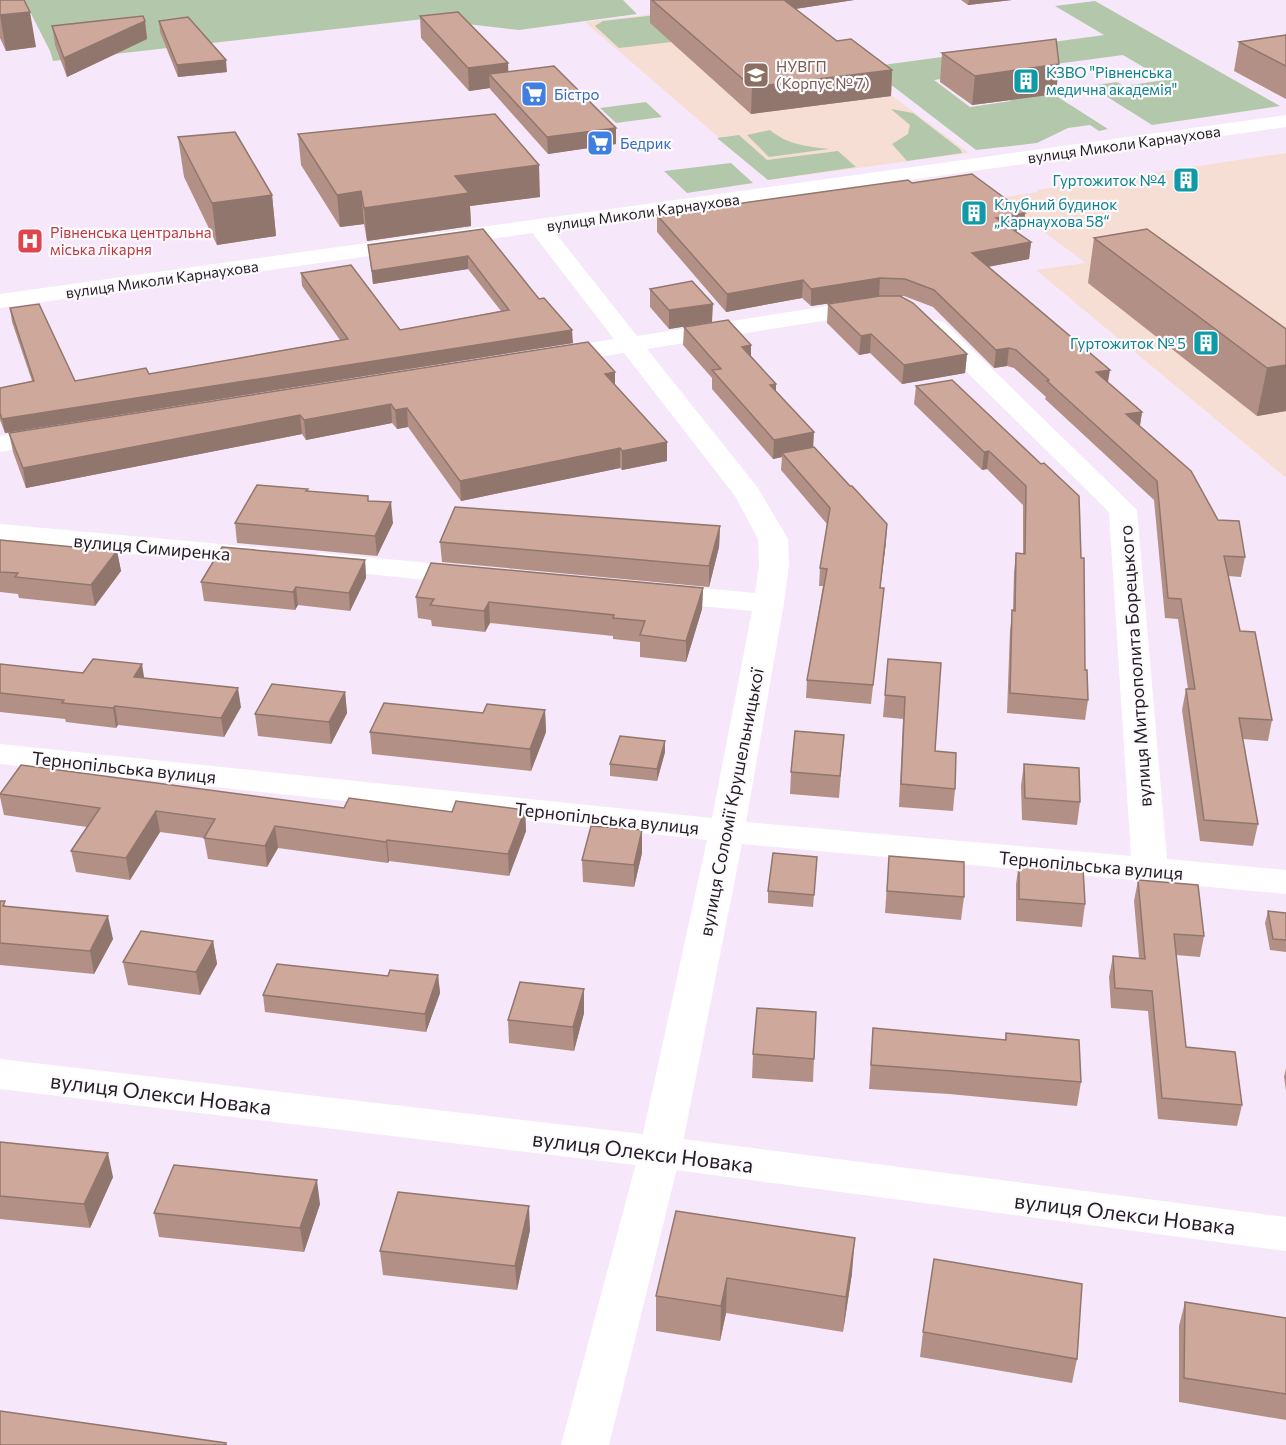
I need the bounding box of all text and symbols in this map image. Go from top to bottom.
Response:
place label: НУВГП (Корпус № 7) [776,57,869,92]
school or university icon: НУВГП (Корпус № 7) [741,60,771,90]
place label: КЗВО "Рівненська медична академія" [1046,63,1177,98]
building icon: КЗВО "Рівненська медична академія" [1011,66,1041,96]
supermarket icon: Бістро [519,79,549,109]
place label: Бістро [554,85,600,103]
street label: вулиця Миколи Карнаухова [1026,122,1222,166]
supermarket icon: Бедрик [585,128,615,158]
place label: Бедрик [620,134,672,152]
building icon: Гуртожиток №4 [1171,165,1201,195]
place label: Гуртожиток №4 [1053,171,1166,189]
street label: вулиця Миколи Карнаухова [545,190,741,234]
place label: Клубний будинок „Карнаухова 58“ [994,195,1117,230]
building icon: Клубний будинок „Карнаухова 58“ [959,198,989,228]
place label: Рівненська центральна міська лікарня [50,223,211,258]
hospital icon: Рівненська центральна міська лікарня [15,226,45,256]
street label: вулиця Миколи Карнаухова [64,257,260,301]
building icon: Гуртожиток № 5 [1191,328,1221,358]
place label: Гуртожиток № 5 [1070,334,1186,352]
street label: вулиця Митрополита Борецького [1114,524,1156,808]
street label: вулиця Симиренка [73,529,231,565]
street label: вулиця Соломії Крушельницької [694,666,768,938]
street label: Тернопільська вулиця [31,746,217,788]
street label: Тернопільська вулиця [514,797,700,839]
street label: Тернопільська вулиця [998,846,1184,884]
street label: вулиця Олекси Новака [49,1067,273,1119]
street label: вулиця Олекси Новака [531,1125,755,1177]
street label: вулиця Олекси Новака [1013,1187,1237,1239]

